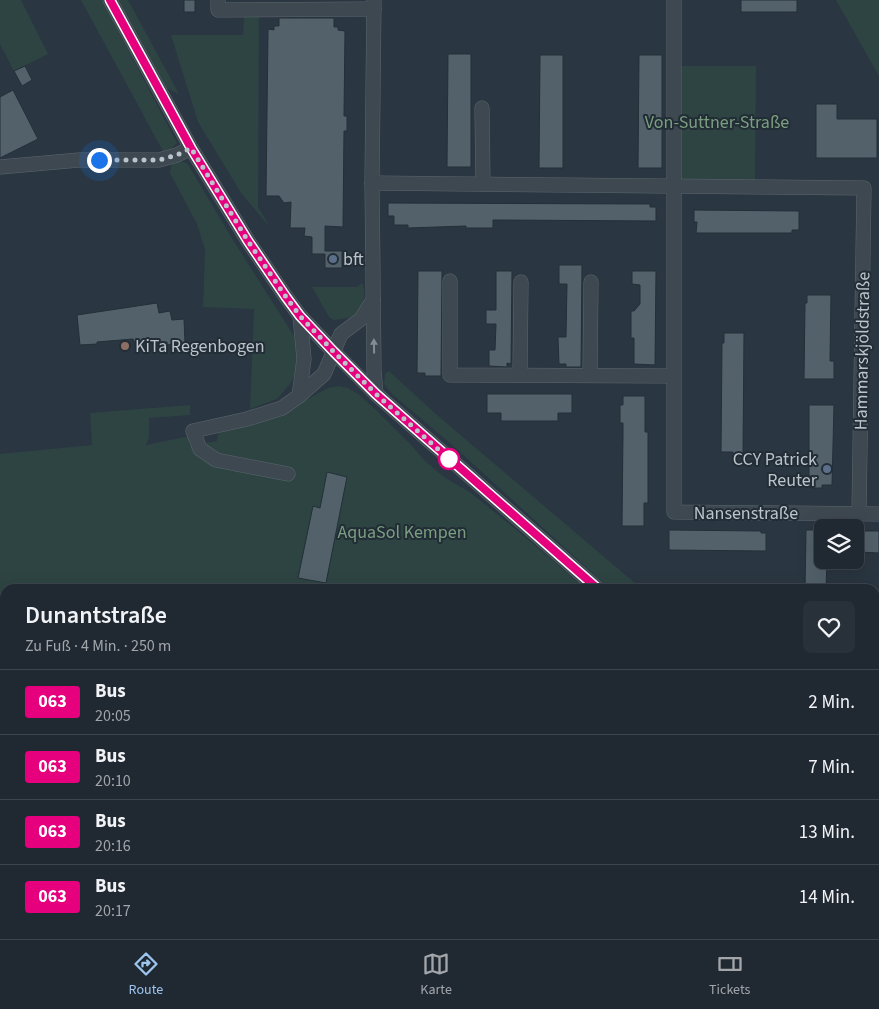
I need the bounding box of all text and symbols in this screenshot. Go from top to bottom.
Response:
park label: Von-Suttner-Straße [645,110,789,135]
your location [87,148,112,173]
place label: bft [343,247,364,272]
marker: bft [327,253,339,265]
street label: Hammarskjöldstraße [849,272,876,430]
place label: KiTa Regenbogen [135,334,265,359]
one-way arrow [370,338,378,354]
marker: KiTa Regenbogen [119,340,131,352]
place label: CCY Patrick Reuter [733,447,818,493]
unlabelled marker [438,448,460,470]
marker: CCY Patrick Reuter [821,463,833,475]
street label: Nansenstraße [694,501,798,526]
map controls [814,519,864,569]
button: layers [814,519,864,569]
park label: AquaSol Kempen [337,520,467,545]
text: Dunantstraße [25,598,167,633]
button: heart [803,601,855,653]
text: Zu Fuß · 4 Min. · 250 m [25,635,171,657]
text: Bus [95,678,126,705]
text: 063 [38,689,67,714]
text: 2 Min. [808,689,855,716]
text: 20:05 [95,705,131,727]
text: Bus [95,743,126,770]
text: 063 [38,754,67,779]
text: 7 Min. [808,754,855,781]
text: 20:10 [95,770,131,792]
text: Bus [95,808,126,835]
text: 063 [38,819,67,844]
text: 13 Min. [799,819,855,846]
text: 20:16 [95,835,131,857]
text: Bus [95,873,126,900]
text: 063 [38,884,67,909]
text: 14 Min. [799,884,855,911]
text: 20:17 [95,900,131,922]
tab: Route [129,950,163,1000]
tab: Karte [420,950,452,1000]
tab: Tickets [709,950,750,1000]

